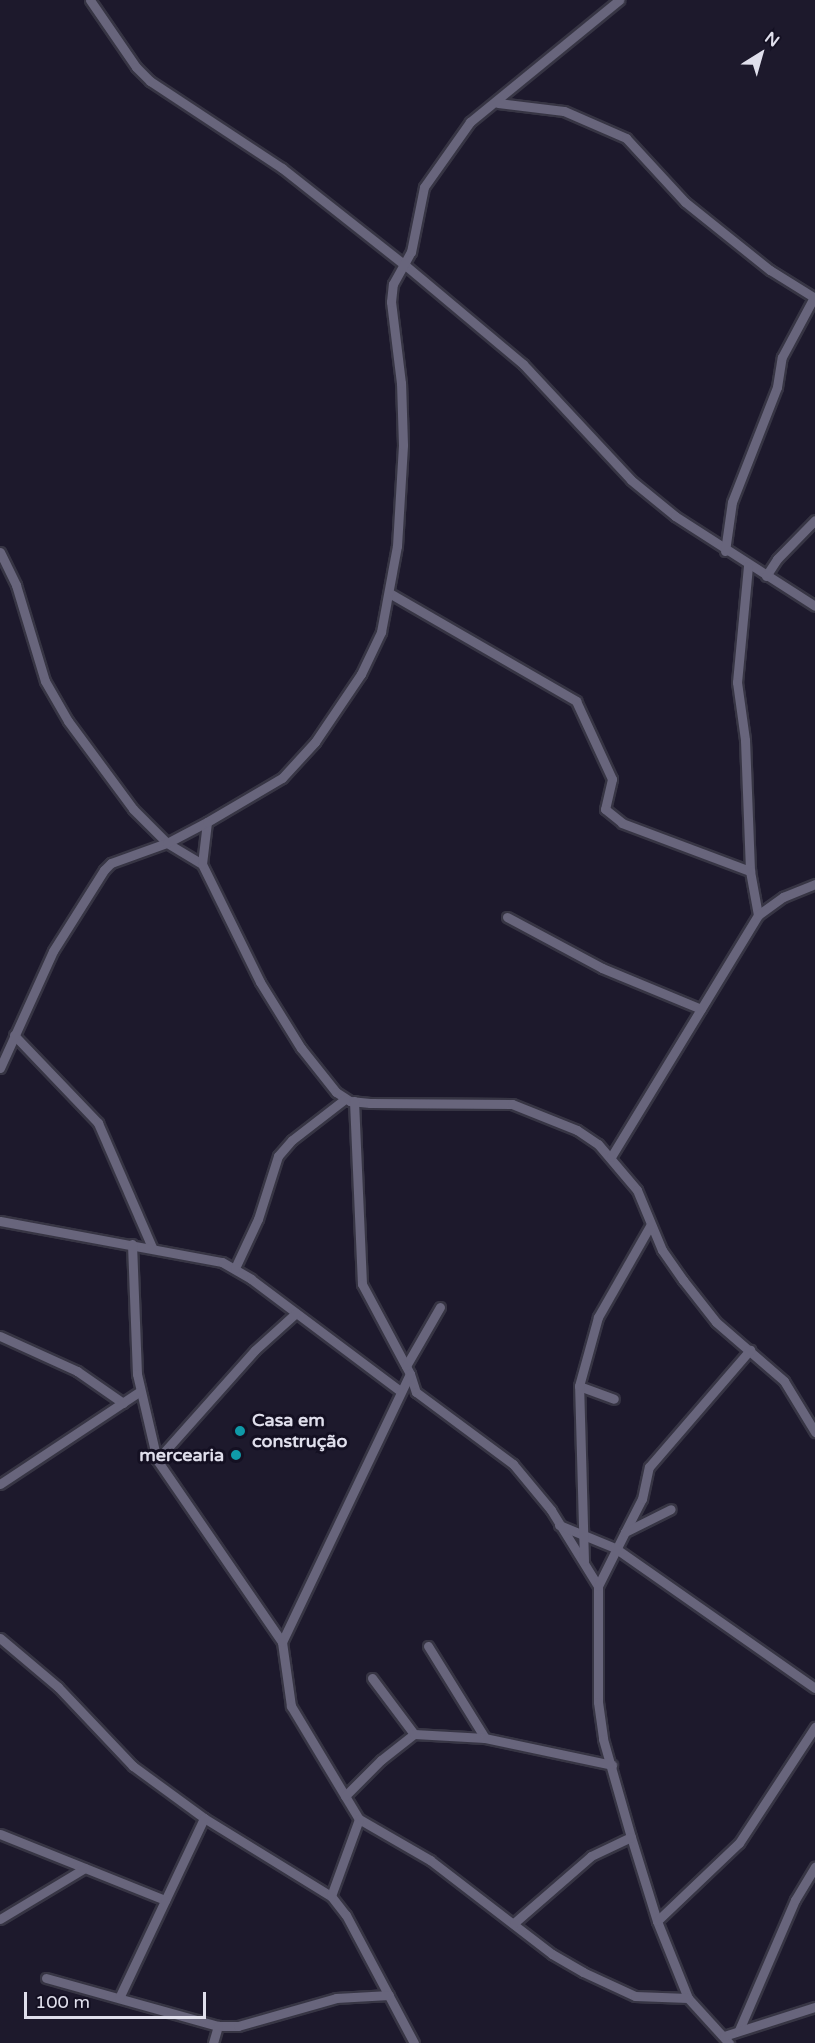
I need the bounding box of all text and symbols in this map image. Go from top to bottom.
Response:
north arrow [731,24,791,84]
text: N [761,28,783,51]
place label: Casa em construção [252,1410,347,1452]
marker: Casa em construção [233,1424,247,1438]
place label: mercearia [139,1444,224,1466]
marker: mercearia [229,1448,243,1462]
scale bar [27,1980,208,2018]
text: 100 m [35,1991,90,2013]

